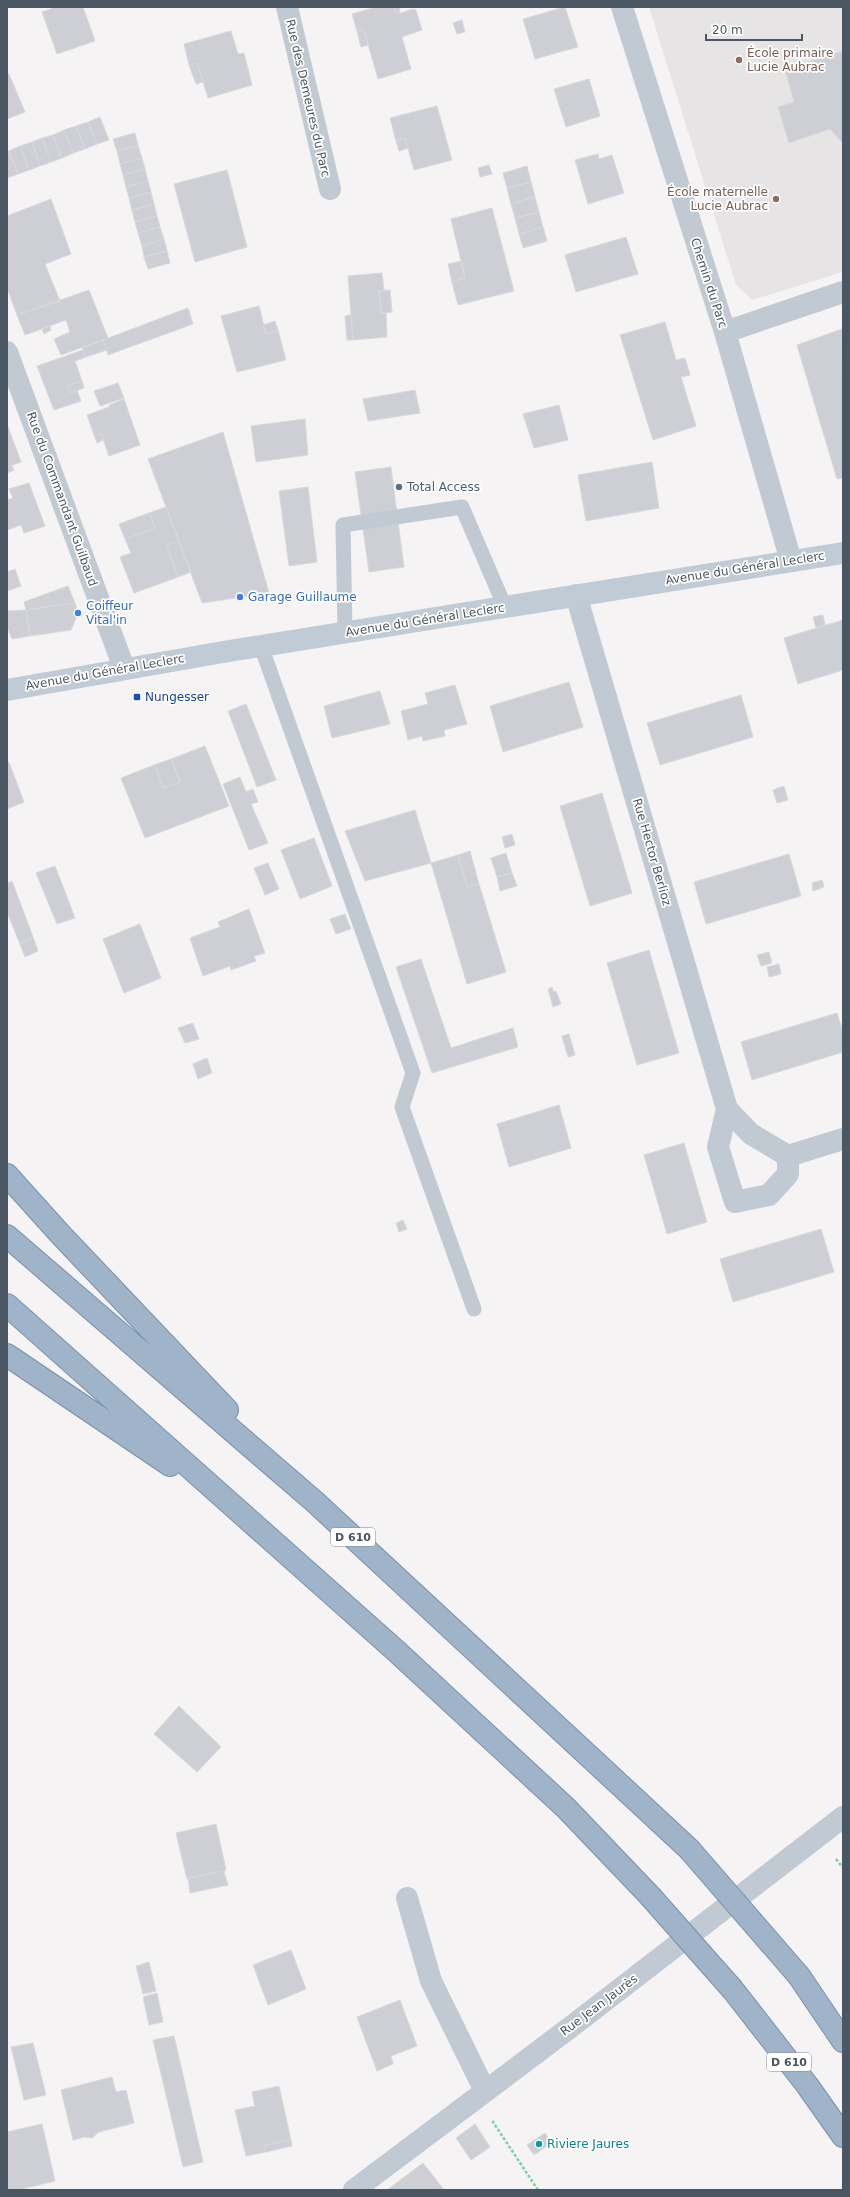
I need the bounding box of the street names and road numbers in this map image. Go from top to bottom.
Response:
street label: Rue des Demeures du Parc [283,18,333,178]
street label: Chemin du Parc [688,236,730,330]
street label: Rue du Commandant Guilbaud [24,410,100,588]
street label: Avenue du Général Leclerc [664,548,826,588]
street label: Avenue du Général Leclerc [344,600,506,640]
street label: Avenue du Général Leclerc [25,651,185,693]
street label: Rue Hector Berlioz [630,797,674,907]
road number: D 610 [331,1528,375,1546]
street label: Rue Jean Jaurès [558,1971,640,2039]
road number: D 610 [767,2053,811,2071]

